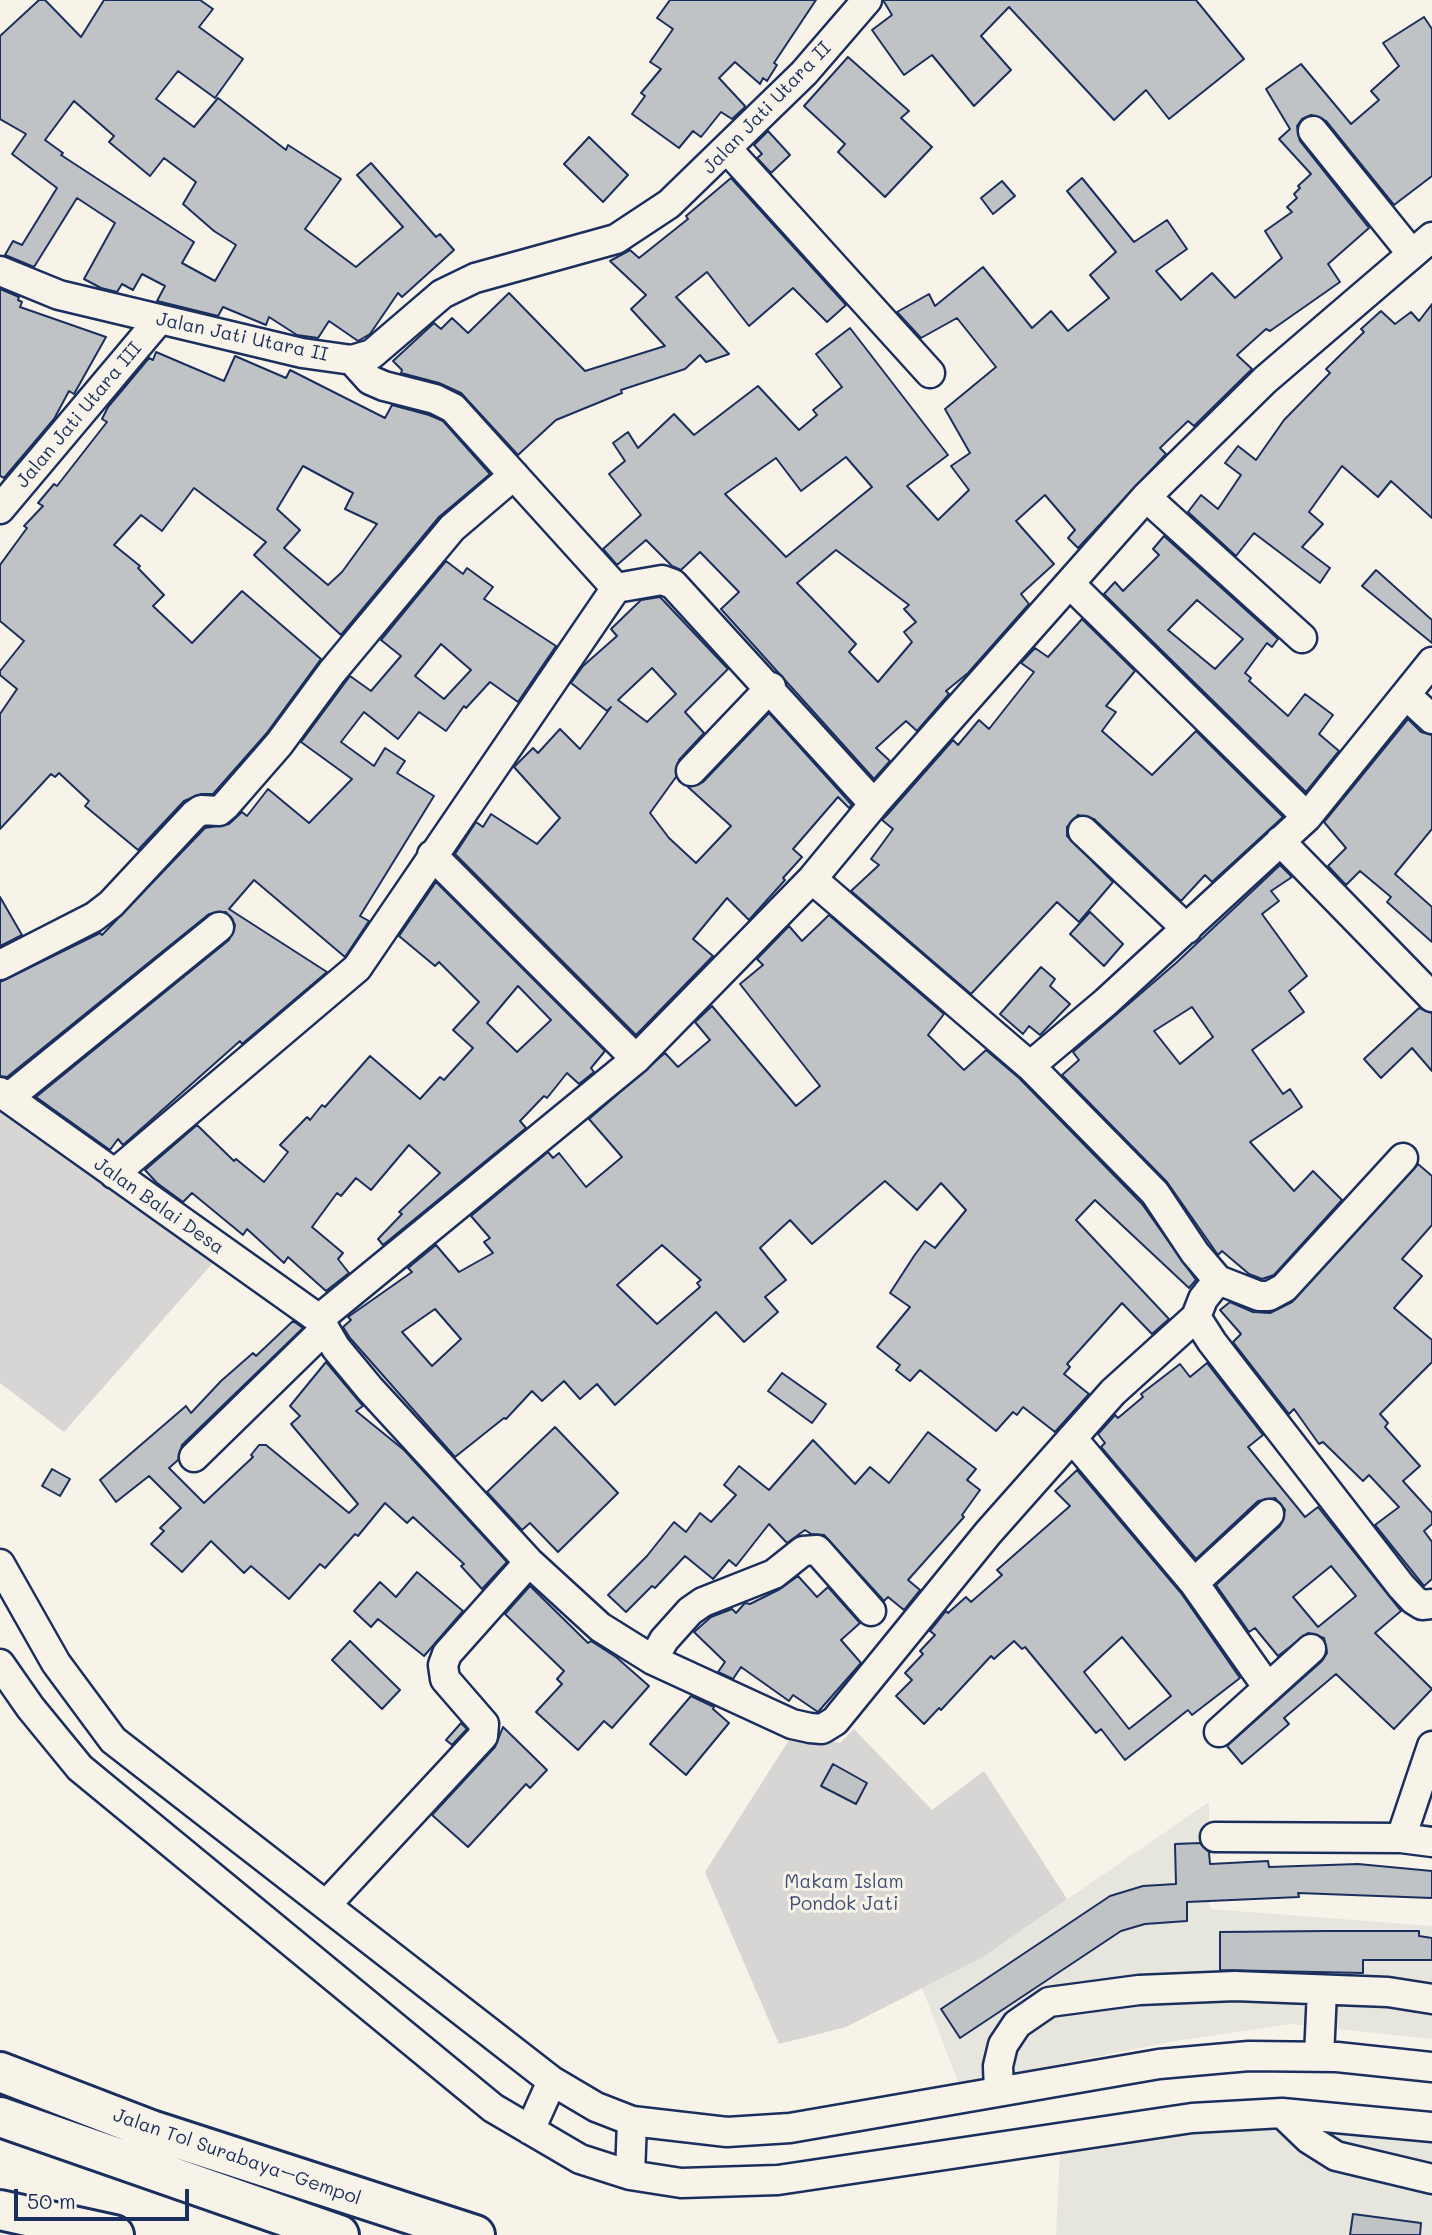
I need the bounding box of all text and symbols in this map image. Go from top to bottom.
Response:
street label: Jalan Jati Utara II [698,37,836,179]
street label: Jalan Jati Utara II [154,308,330,366]
street label: Jalan Jati Utara III [11,337,147,493]
street label: Jalan Balai Desa [90,1153,228,1259]
park label: Makam Islam Pondok Jati [784,1871,904,1915]
street label: Jalan Tol Surabaya–Gempol [110,2104,364,2210]
scale bar [18,2176,192,2220]
text: 50 m [27,2187,76,2214]

